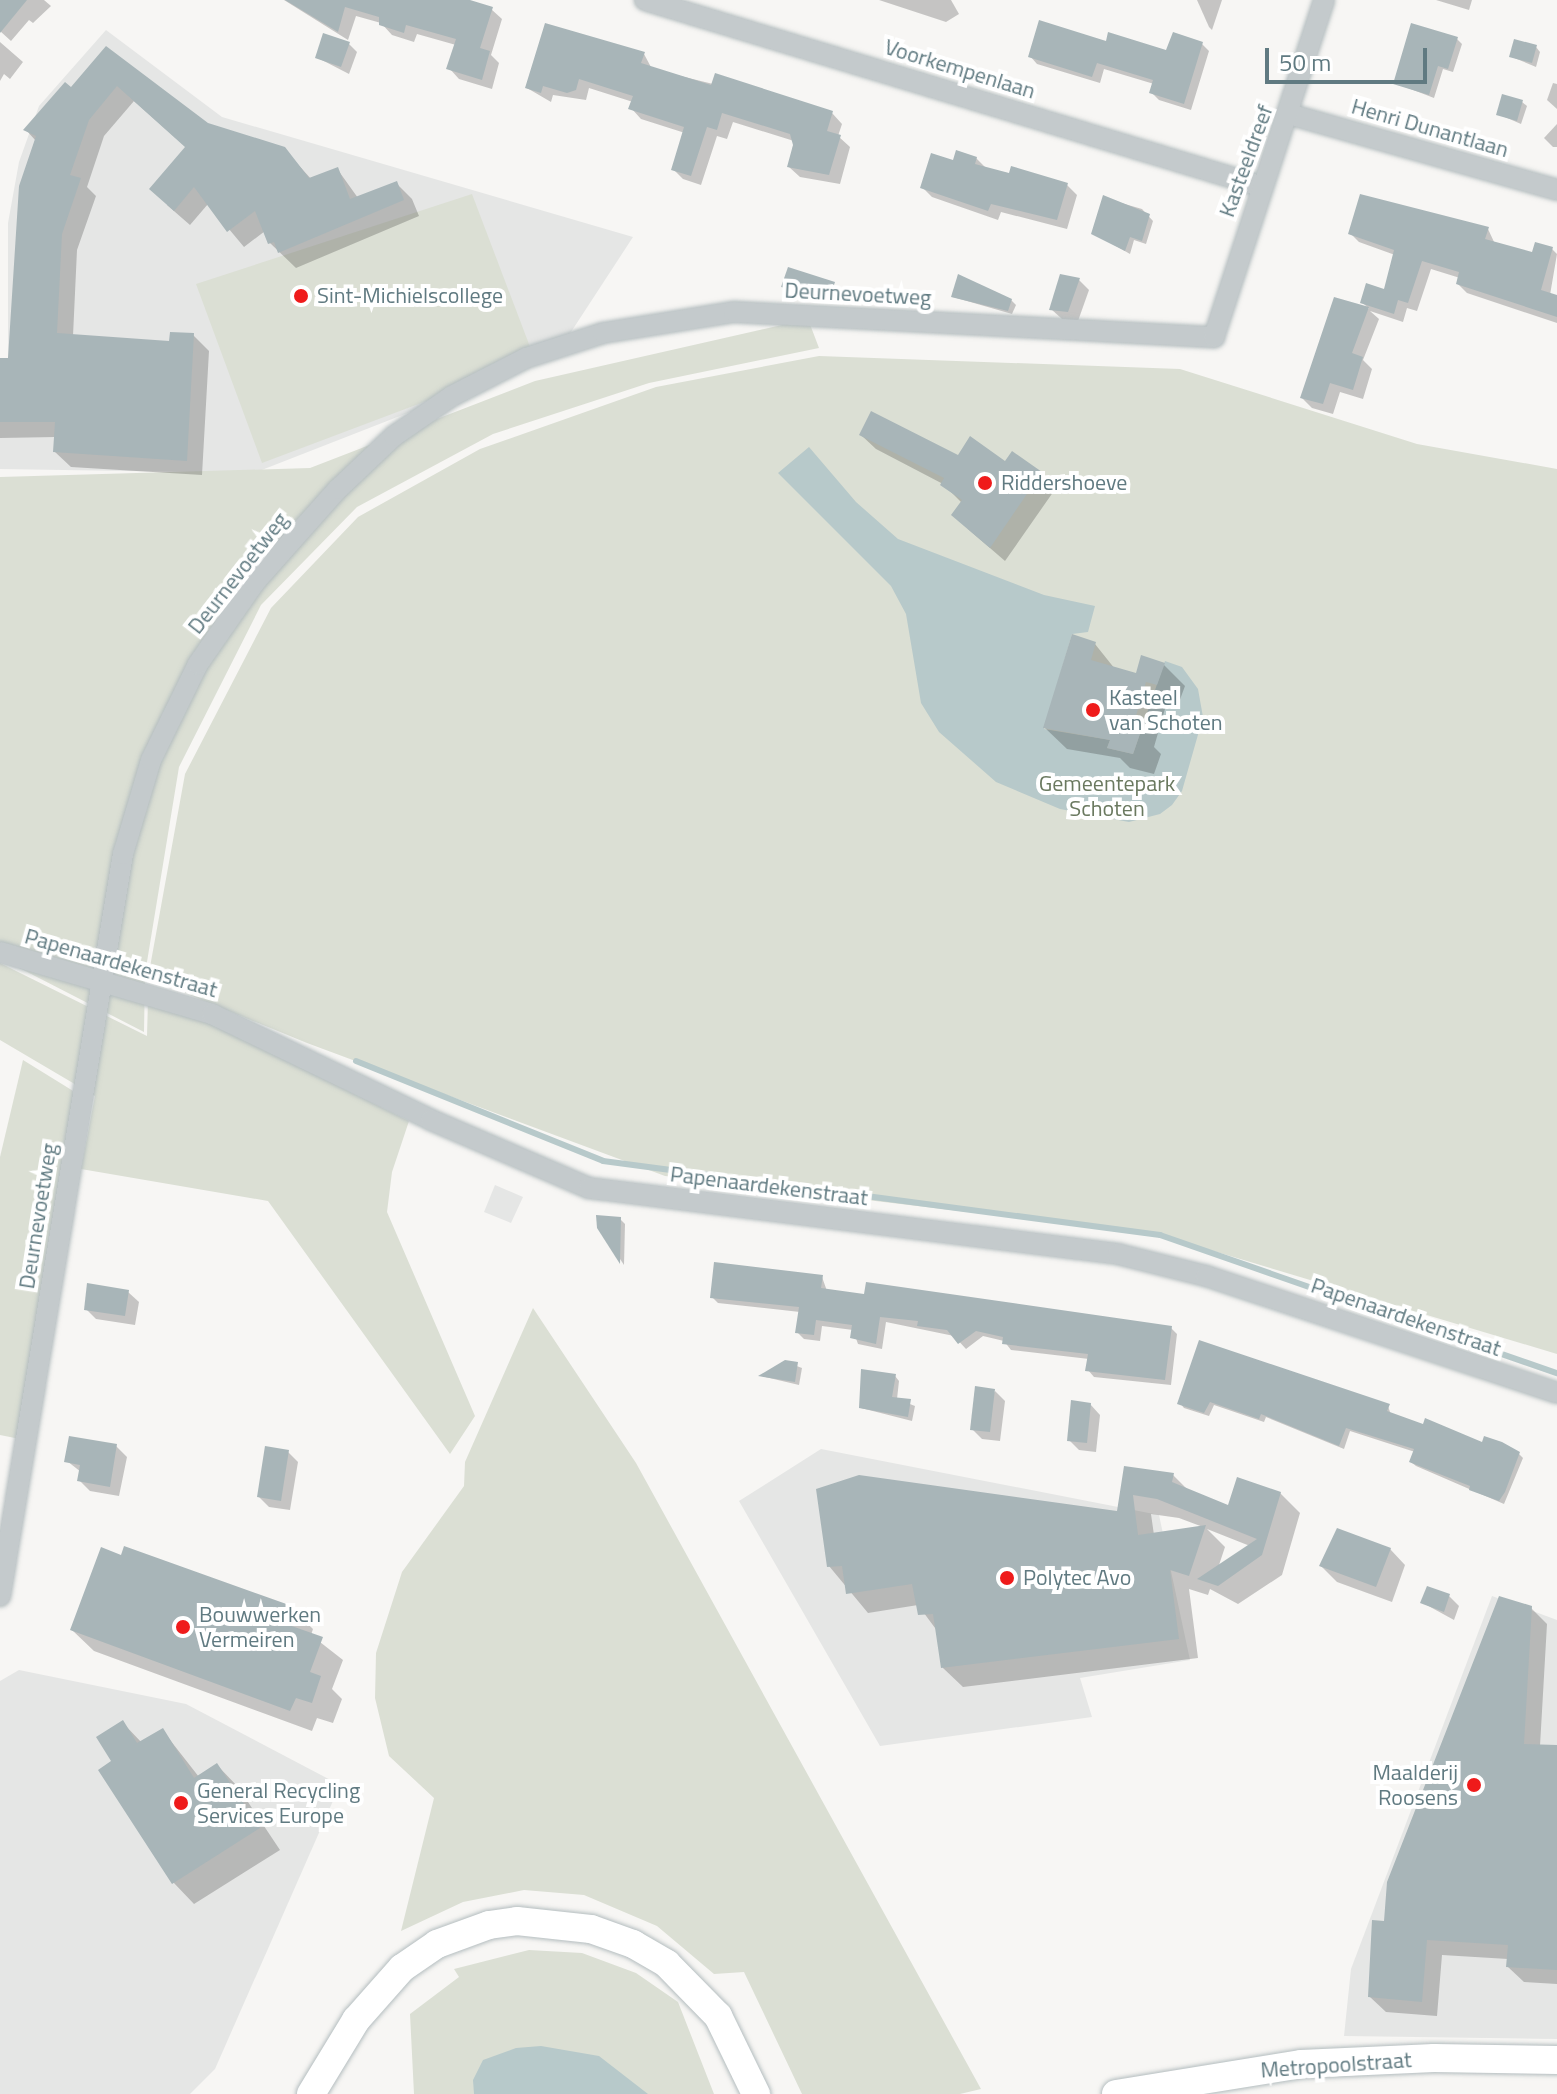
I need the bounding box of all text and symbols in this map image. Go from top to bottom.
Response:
scale bar [1269,32,1431,82]
street label: Voorkempenlaan [881,34,1039,104]
text: 50 m [1279,44,1331,80]
street label: Henri Dunantlaan [1348,93,1512,163]
street label: Kasteeldreef [1214,101,1278,221]
street label: Deurnevoetweg [784,277,932,311]
place label: Sint-Michielscollege [317,283,503,309]
marker: Sint-Michielscollege [292,287,310,305]
place label: Riddershoeve [1001,470,1127,496]
marker: Riddershoeve [976,474,994,492]
street label: Deurnevoetweg [182,507,294,639]
place label: Kasteel van Schoten [1109,684,1223,736]
marker: Kasteel van Schoten [1084,701,1102,719]
park label: Gemeentepark Schoten [1039,770,1175,822]
street label: Papenaardekenstraat [22,923,220,1003]
street label: Deurnevoetweg [13,1141,63,1291]
street label: Papenaardekenstraat [669,1161,869,1211]
street label: Papenaardekenstraat [1308,1272,1504,1362]
place label: Polytec Avo [1023,1565,1131,1591]
marker: Polytec Avo [998,1569,1016,1587]
place label: Bouwwerken Vermeiren [199,1601,321,1652]
marker: Bouwwerken Vermeiren [174,1618,192,1636]
place label: Maalderij Roosens [1372,1759,1458,1810]
marker: Maalderij Roosens [1465,1776,1483,1794]
place label: General Recycling Services Europe [197,1777,360,1828]
marker: General Recycling Services Europe [172,1794,190,1812]
street label: Metropoolstraat [1260,2047,1412,2083]

